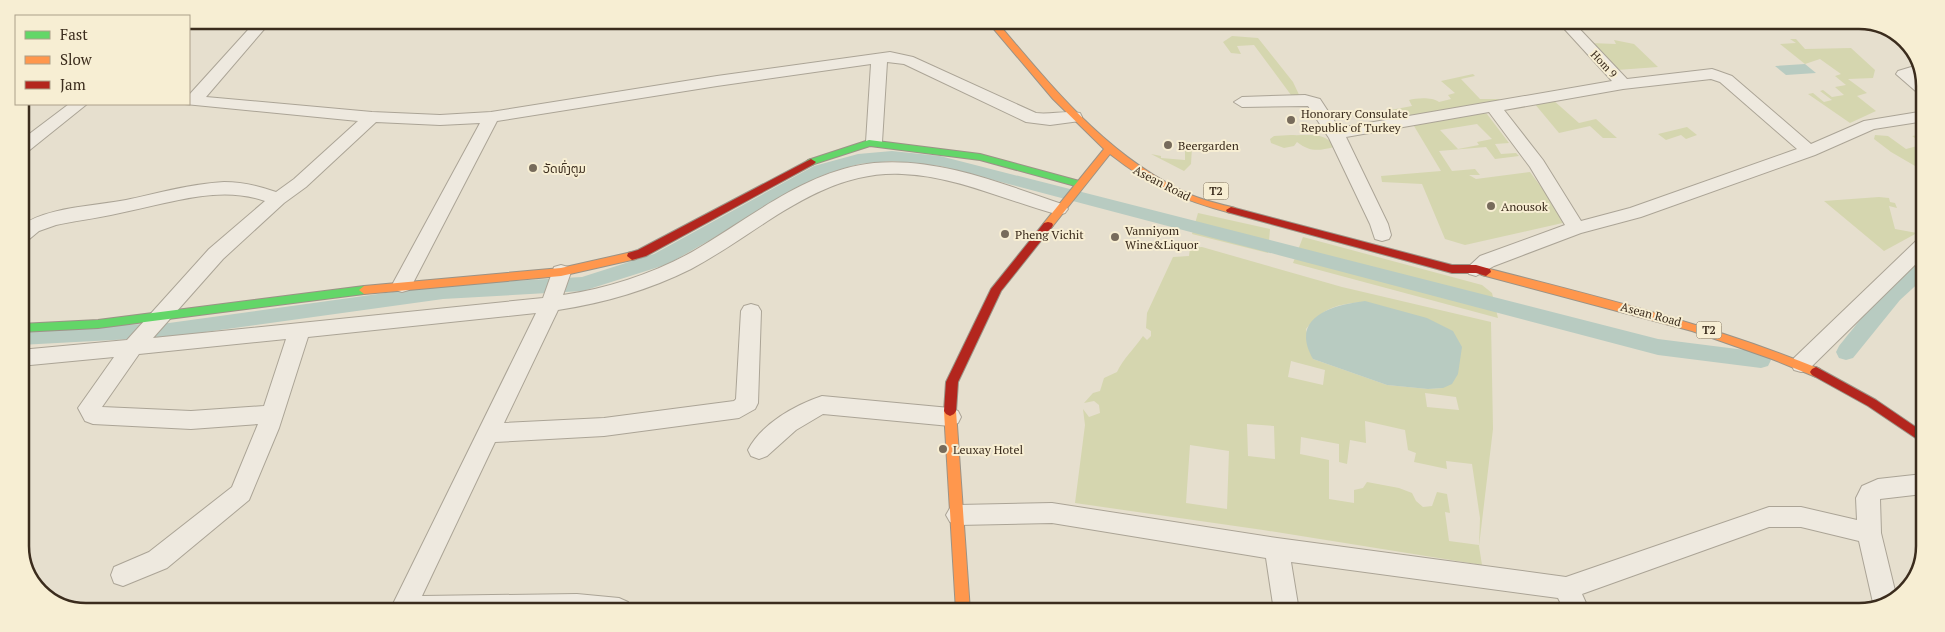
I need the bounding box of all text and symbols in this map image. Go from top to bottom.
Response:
legend [15,15,190,105]
text: Fast [60,24,88,44]
street label: Hom 9 [1588,47,1620,81]
text: Slow [60,49,93,69]
text: Jam [60,74,86,94]
place label: Honorary Consulate Republic of Turkey [1301,106,1408,135]
marker: Honorary Consulate Republic of Turkey [1285,114,1297,126]
place label: Beergarden [1178,138,1239,153]
marker: Beergarden [1162,139,1174,151]
place label: ວັດທົ່ງຕູມ [543,159,586,177]
marker: ວັດທົ່ງຕູມ [527,162,539,174]
street label: Asean Road [1131,162,1193,204]
road number: T2 [1204,182,1228,200]
place label: Anousok [1501,199,1549,214]
marker: Anousok [1485,200,1497,212]
place label: Vanniyom Wine&Liquor [1125,223,1199,252]
place label: Pheng Vichit [1015,227,1084,242]
marker: Pheng Vichit [999,228,1011,240]
marker: Vanniyom Wine&Liquor [1109,231,1121,243]
street label: Asean Road [1619,299,1683,329]
road number: T2 [1696,322,1722,338]
place label: Leuxay Hotel [953,442,1024,457]
marker: Leuxay Hotel [937,443,949,455]

